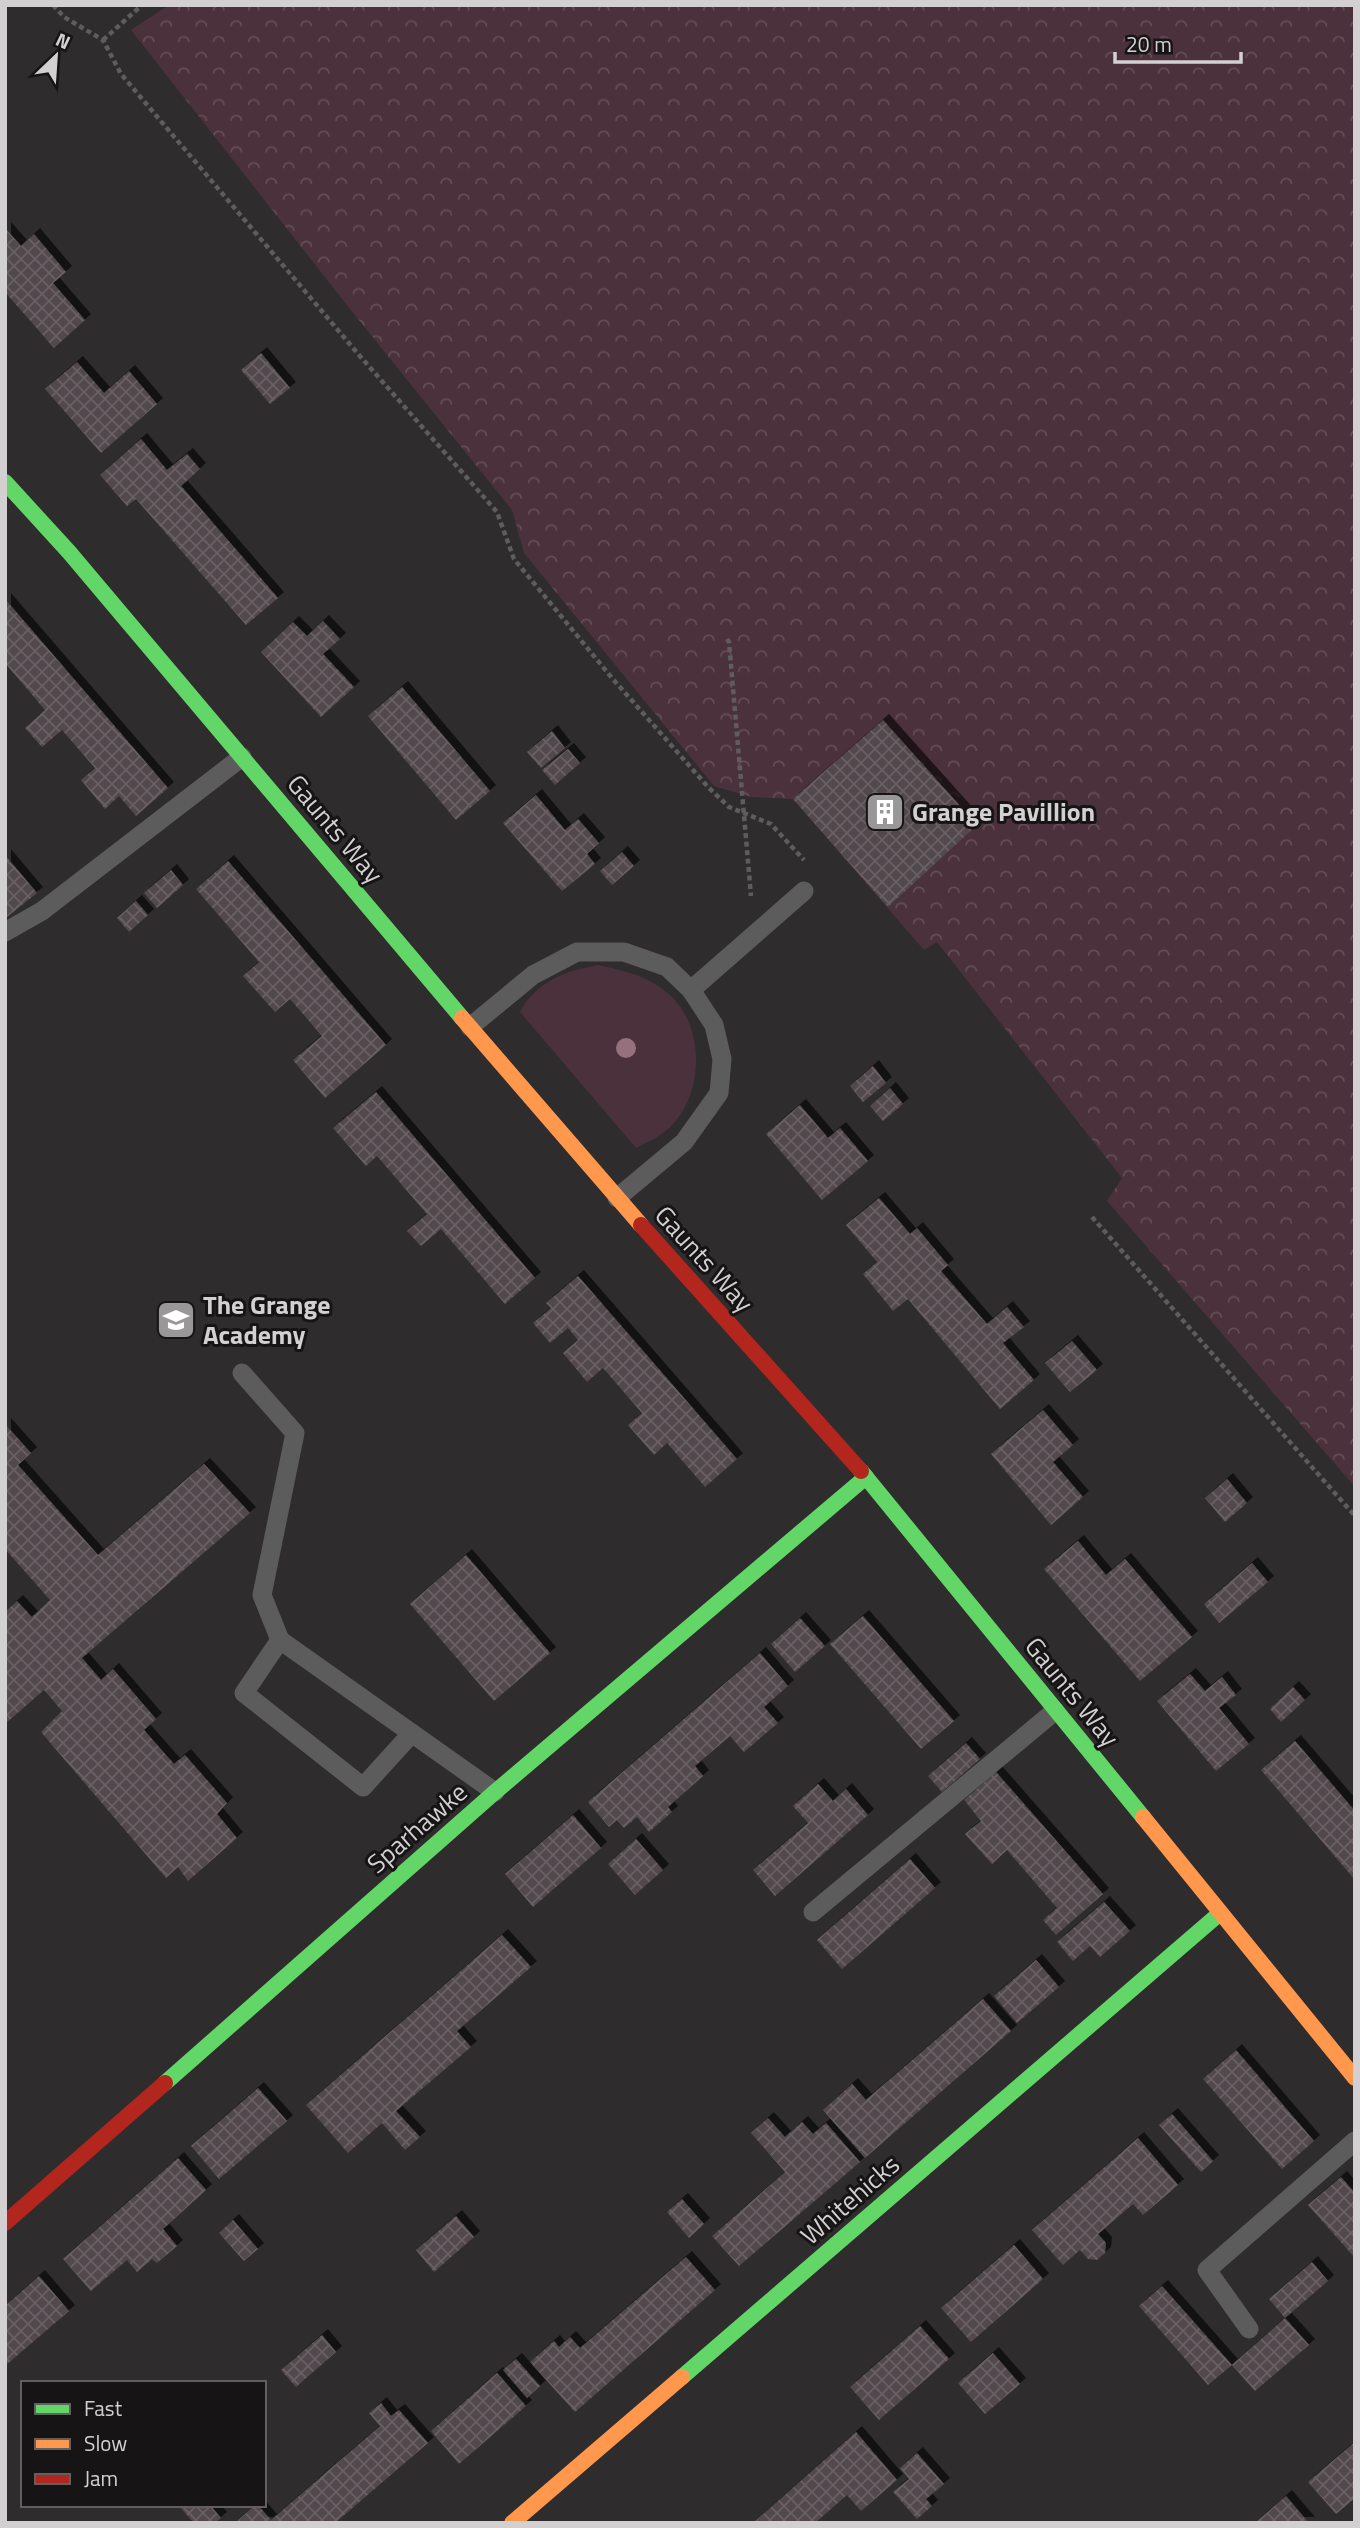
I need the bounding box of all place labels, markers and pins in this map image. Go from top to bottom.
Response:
building icon: Grange Pavillion [864,791,906,833]
place label: Grange Pavillion [912,792,1095,831]
place label: The Grange Academy [203,1285,330,1354]
school or university icon: The Grange Academy [155,1299,197,1341]

